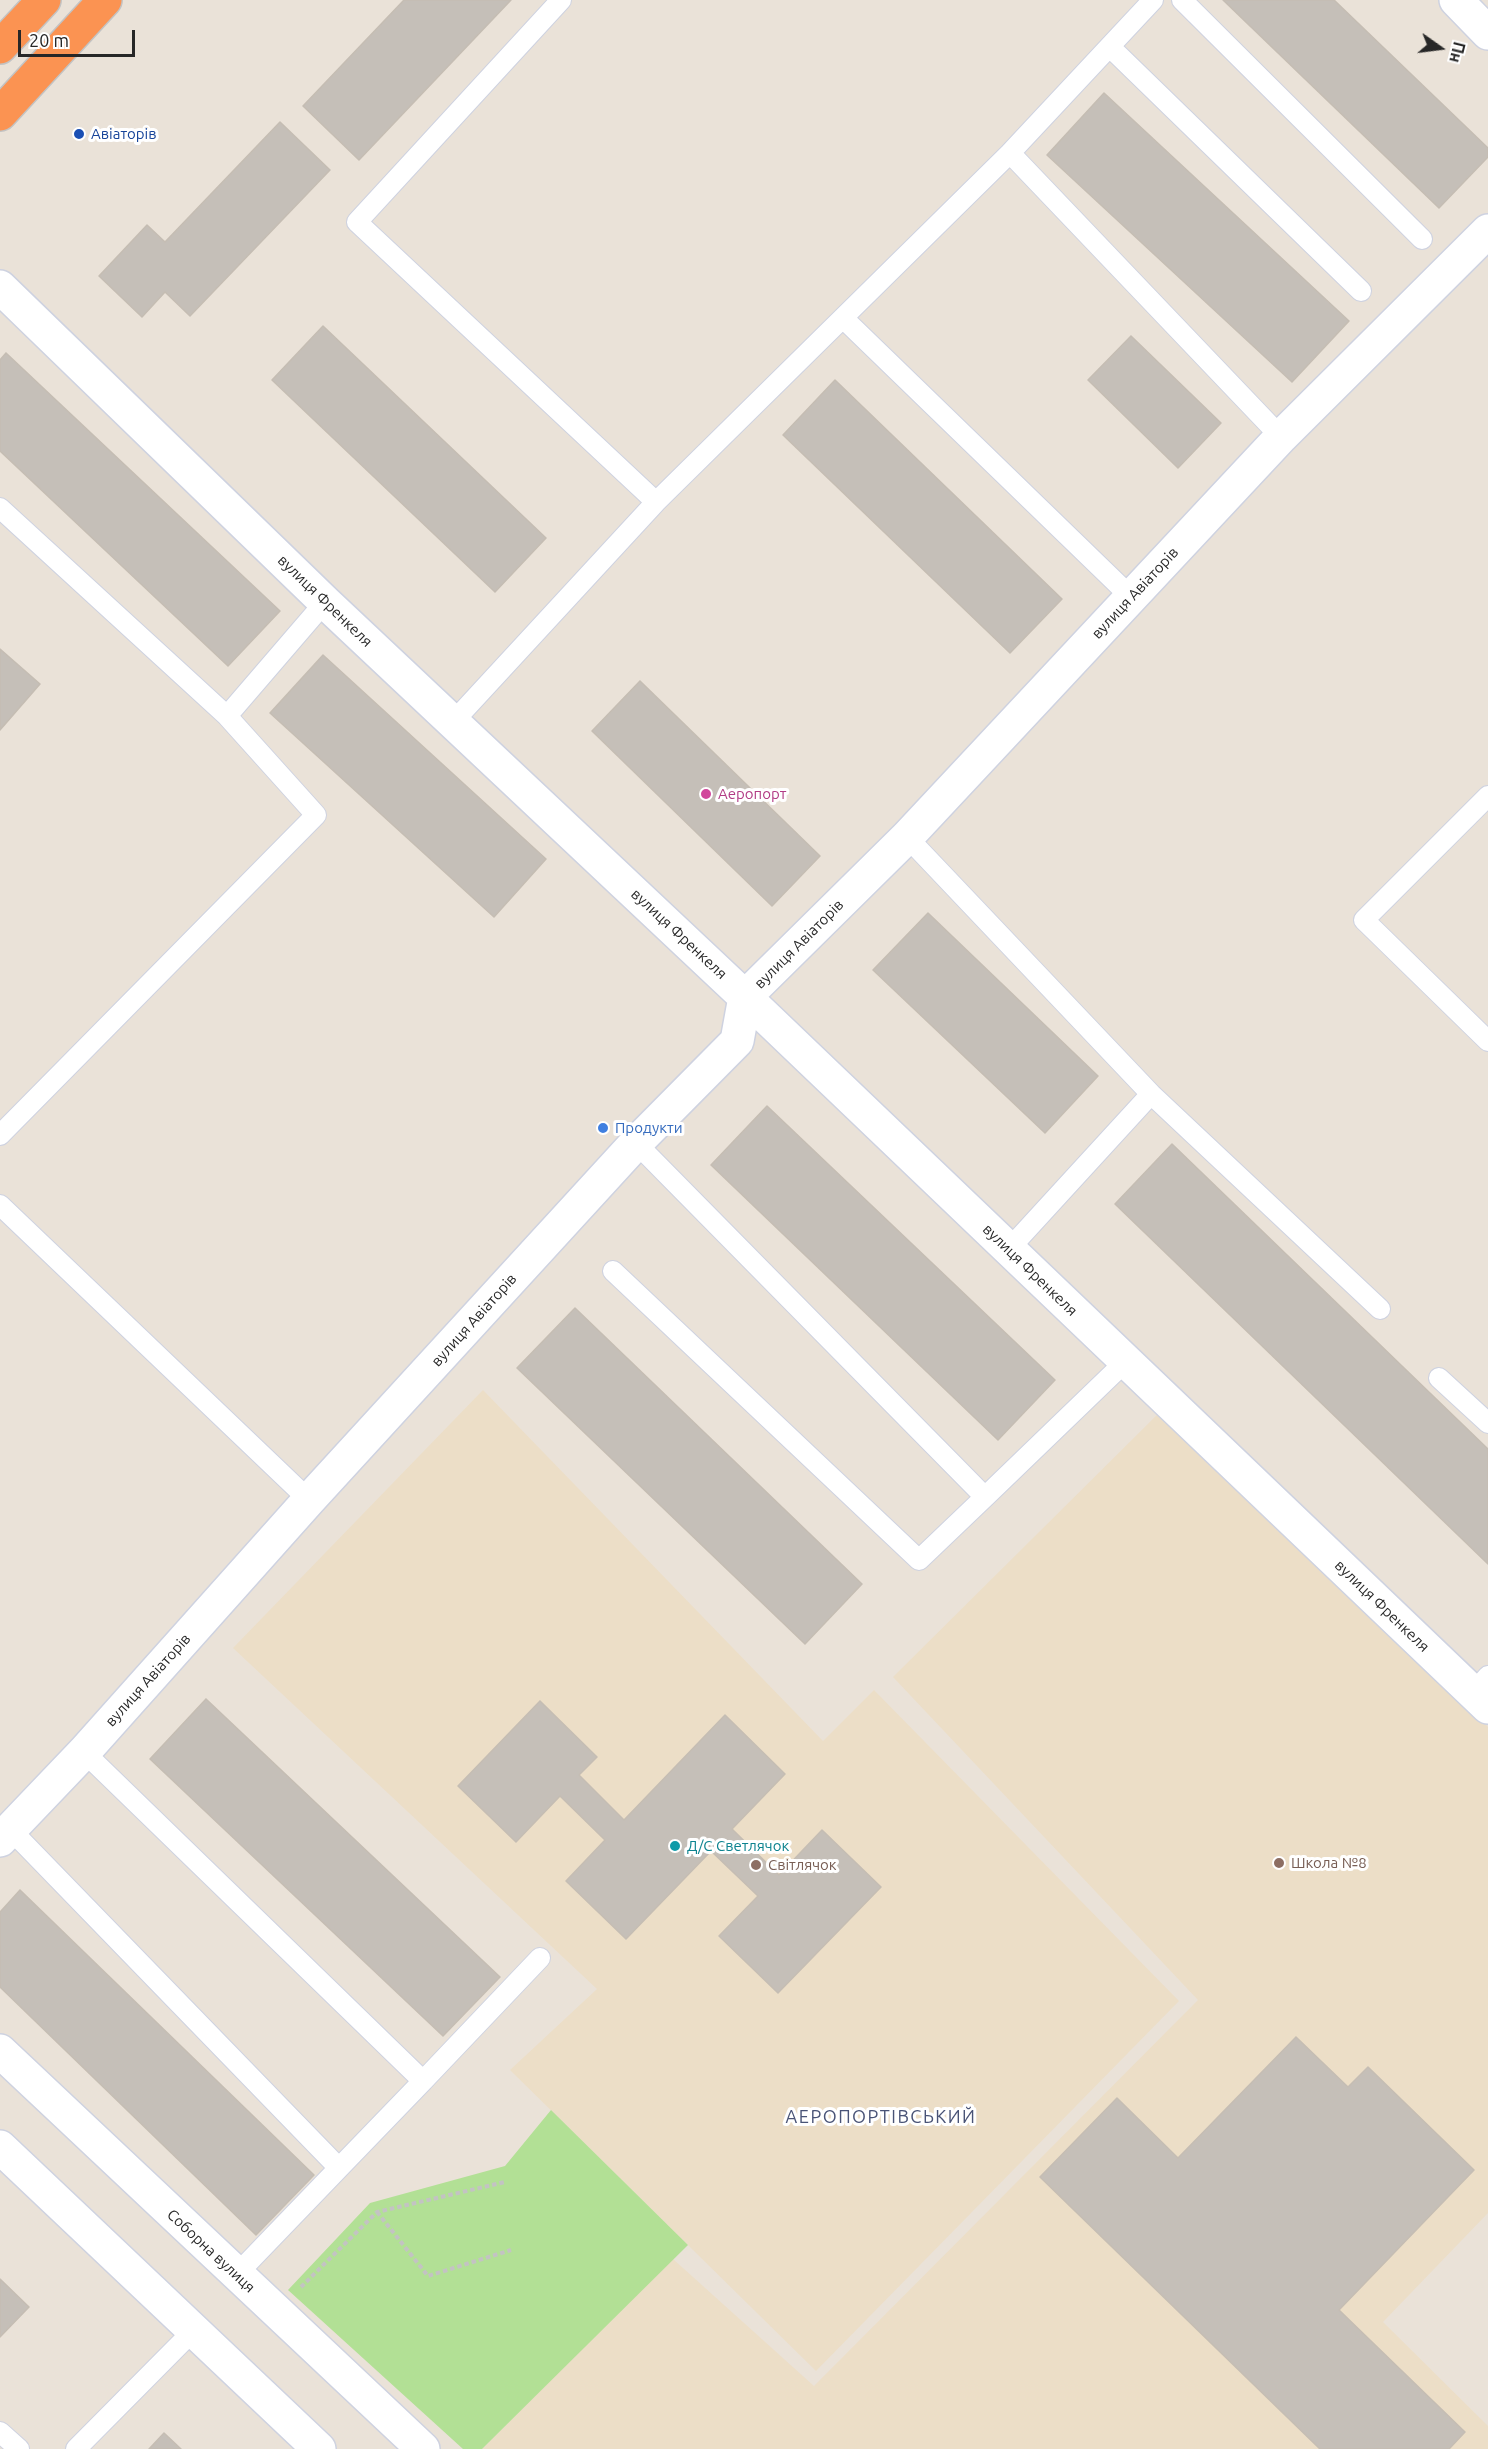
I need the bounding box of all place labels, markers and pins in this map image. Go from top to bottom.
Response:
place label: Авіаторів [91,125,157,143]
marker: Авіаторів [72,127,86,141]
place label: Аеропорт [718,785,786,803]
marker: Аеропорт [699,787,713,801]
place label: Продукти [615,1119,683,1137]
marker: Продукти [596,1121,610,1135]
place label: Д/С Светлячок [687,1837,789,1855]
marker: Д/С Светлячок [668,1839,682,1853]
place label: Школа №8 [1291,1854,1367,1872]
place label: Світлячок [768,1856,837,1874]
marker: Школа №8 [1272,1856,1286,1870]
marker: Світлячок [749,1858,763,1872]

